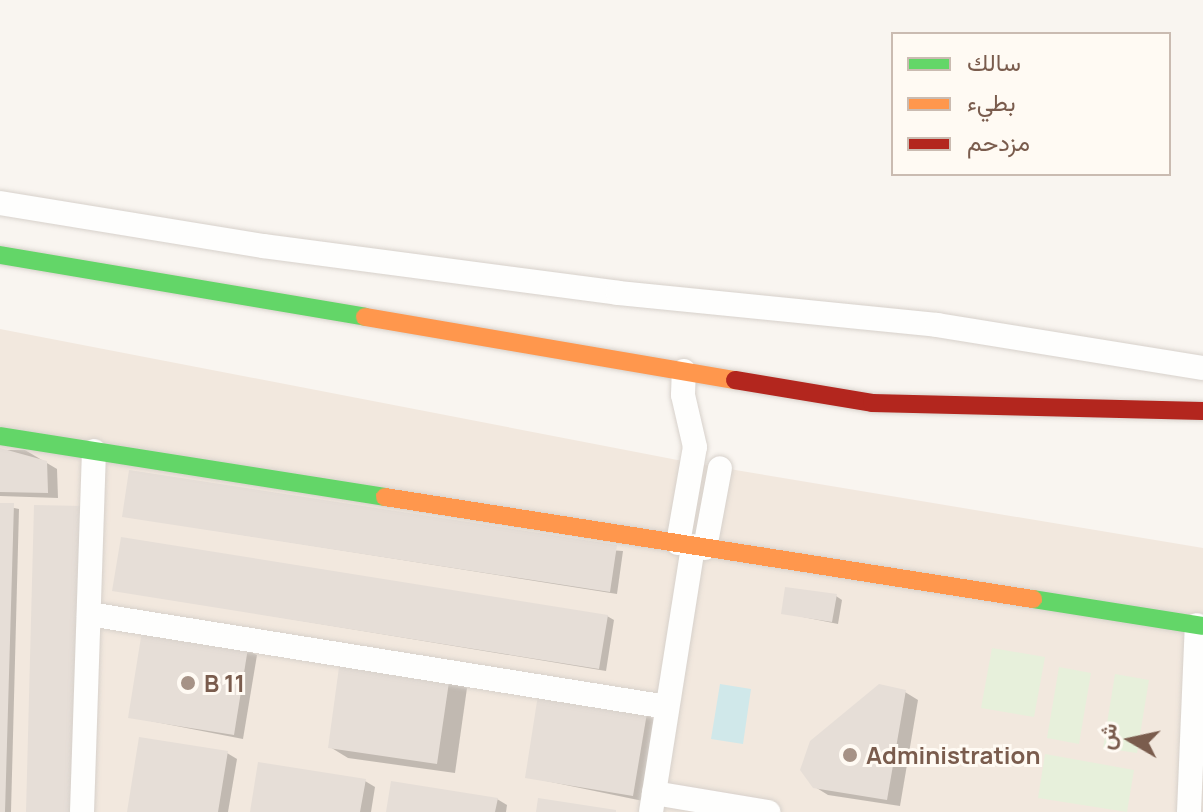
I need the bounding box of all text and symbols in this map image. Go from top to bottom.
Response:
legend [891,32,1171,176]
text: سالك [967,45,1021,78]
text: بطيء [967,85,1016,118]
text: مزدحم [967,125,1030,158]
place label: B 11 [204,669,245,697]
marker: B 11 [179,674,197,692]
north arrow [1091,700,1171,780]
text: ش [1090,721,1124,752]
place label: Administration [866,741,1040,769]
marker: Administration [841,746,859,764]

